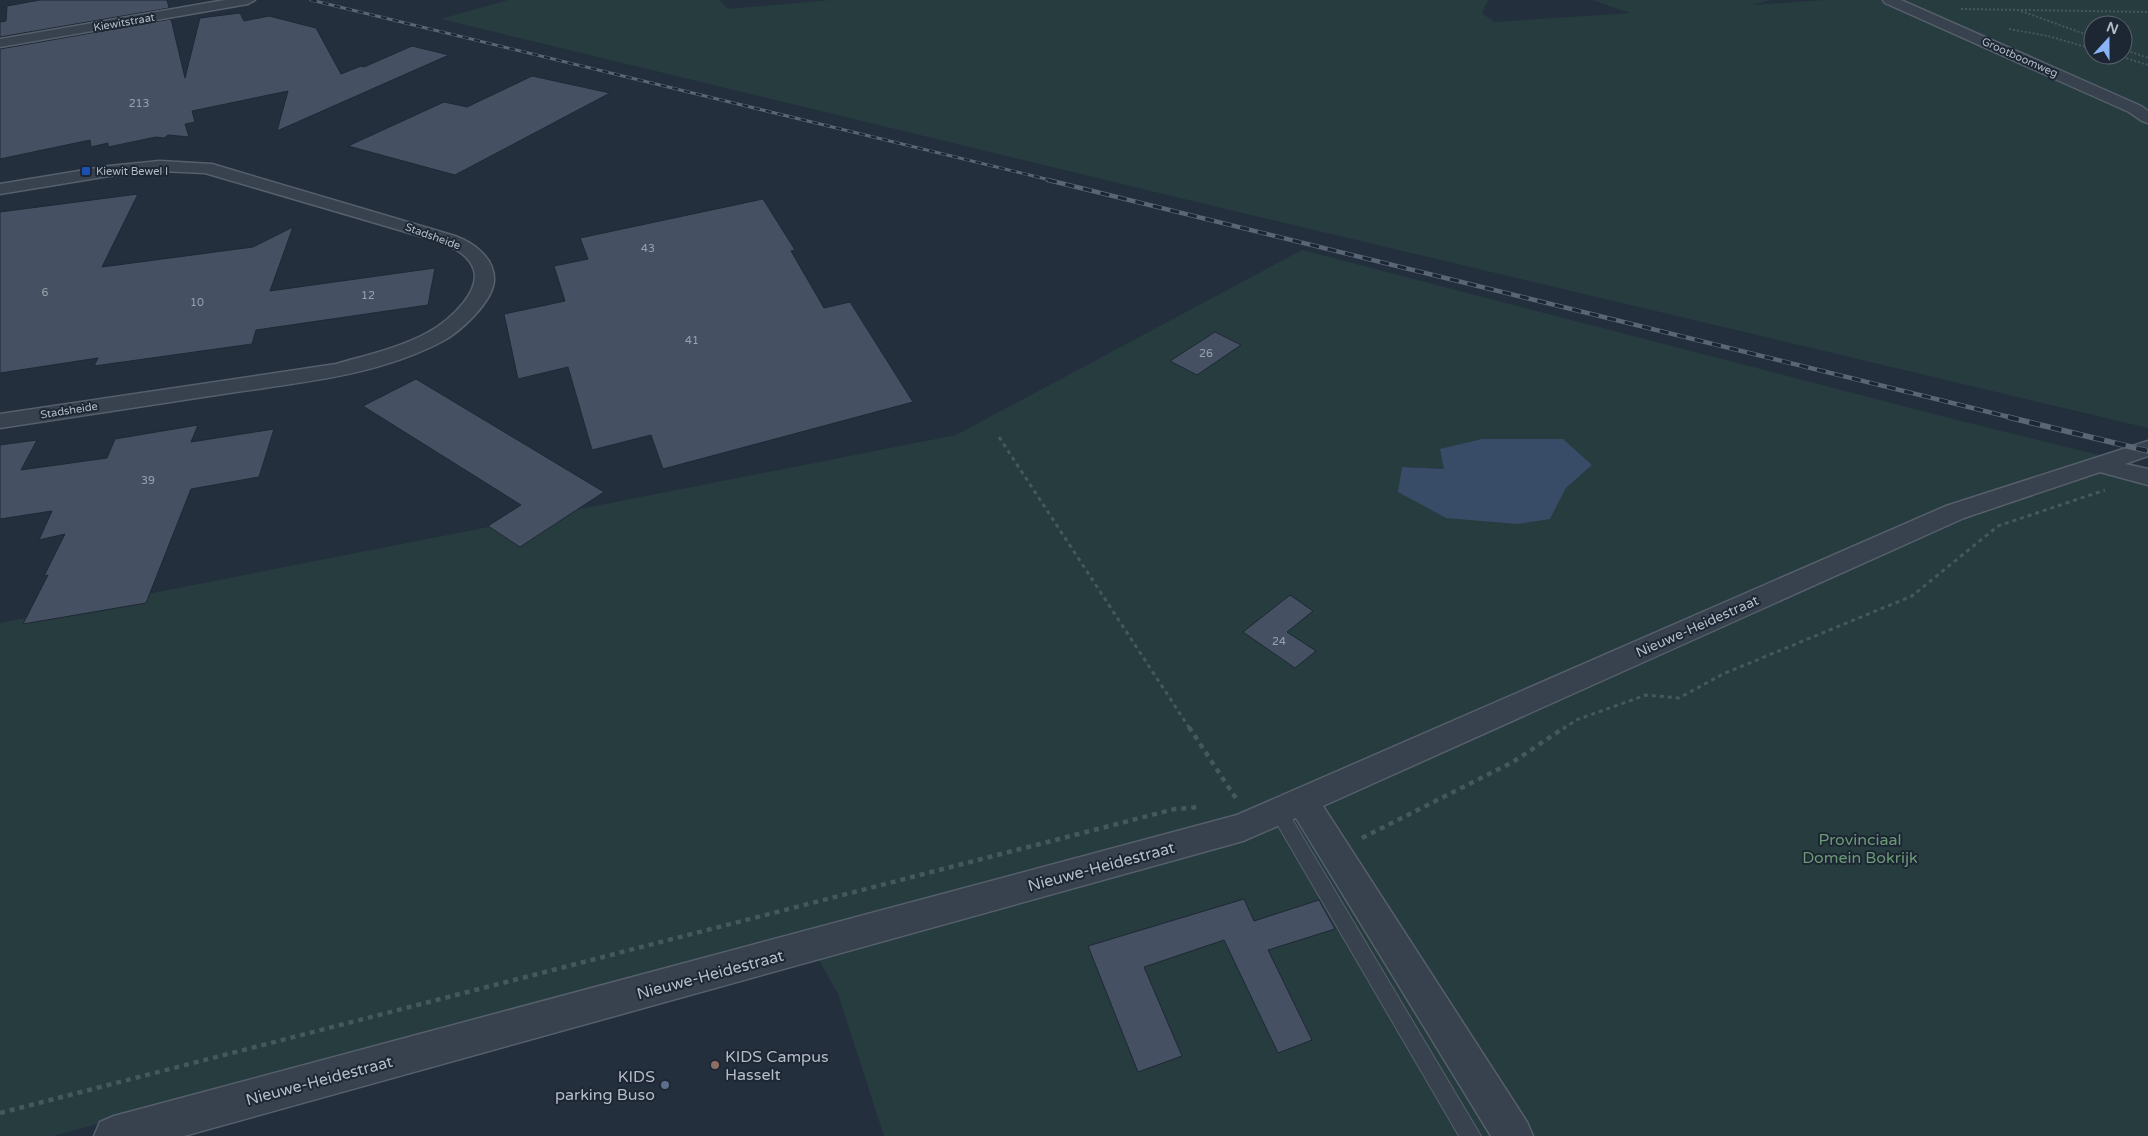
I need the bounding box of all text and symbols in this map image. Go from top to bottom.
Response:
street label: Kiewitstraat [92,11,156,34]
north arrow [2083,15,2133,65]
text: N [2104,18,2121,38]
street label: Grootboomweg [1980,35,2060,80]
house number: 213 [129,97,149,110]
marker: Kiewit Bewel I [80,165,92,177]
place label: Kiewit Bewel I [96,165,168,178]
street label: Stadsheide [403,220,462,252]
house number: 43 [641,242,655,255]
house number: 6 [42,286,49,299]
house number: 12 [361,289,375,302]
house number: 10 [190,296,204,309]
house number: 41 [685,334,699,347]
house number: 26 [1199,347,1213,360]
street label: Stadsheide [39,400,99,421]
house number: 39 [141,474,155,487]
street label: Nieuwe-Heidestraat [1633,591,1762,661]
house number: 24 [1272,635,1286,648]
park label: Provinciaal Domein Bokrijk [1802,830,1918,868]
street label: Nieuwe-Heidestraat [1026,838,1177,896]
street label: Nieuwe-Heidestraat [635,946,786,1004]
place label: KIDS Campus Hasselt [725,1047,829,1085]
street label: Nieuwe-Heidestraat [244,1052,395,1110]
marker: KIDS Campus Hasselt [709,1059,721,1071]
place label: KIDS parking Buso [555,1067,655,1105]
marker: KIDS parking Buso [659,1079,671,1091]

